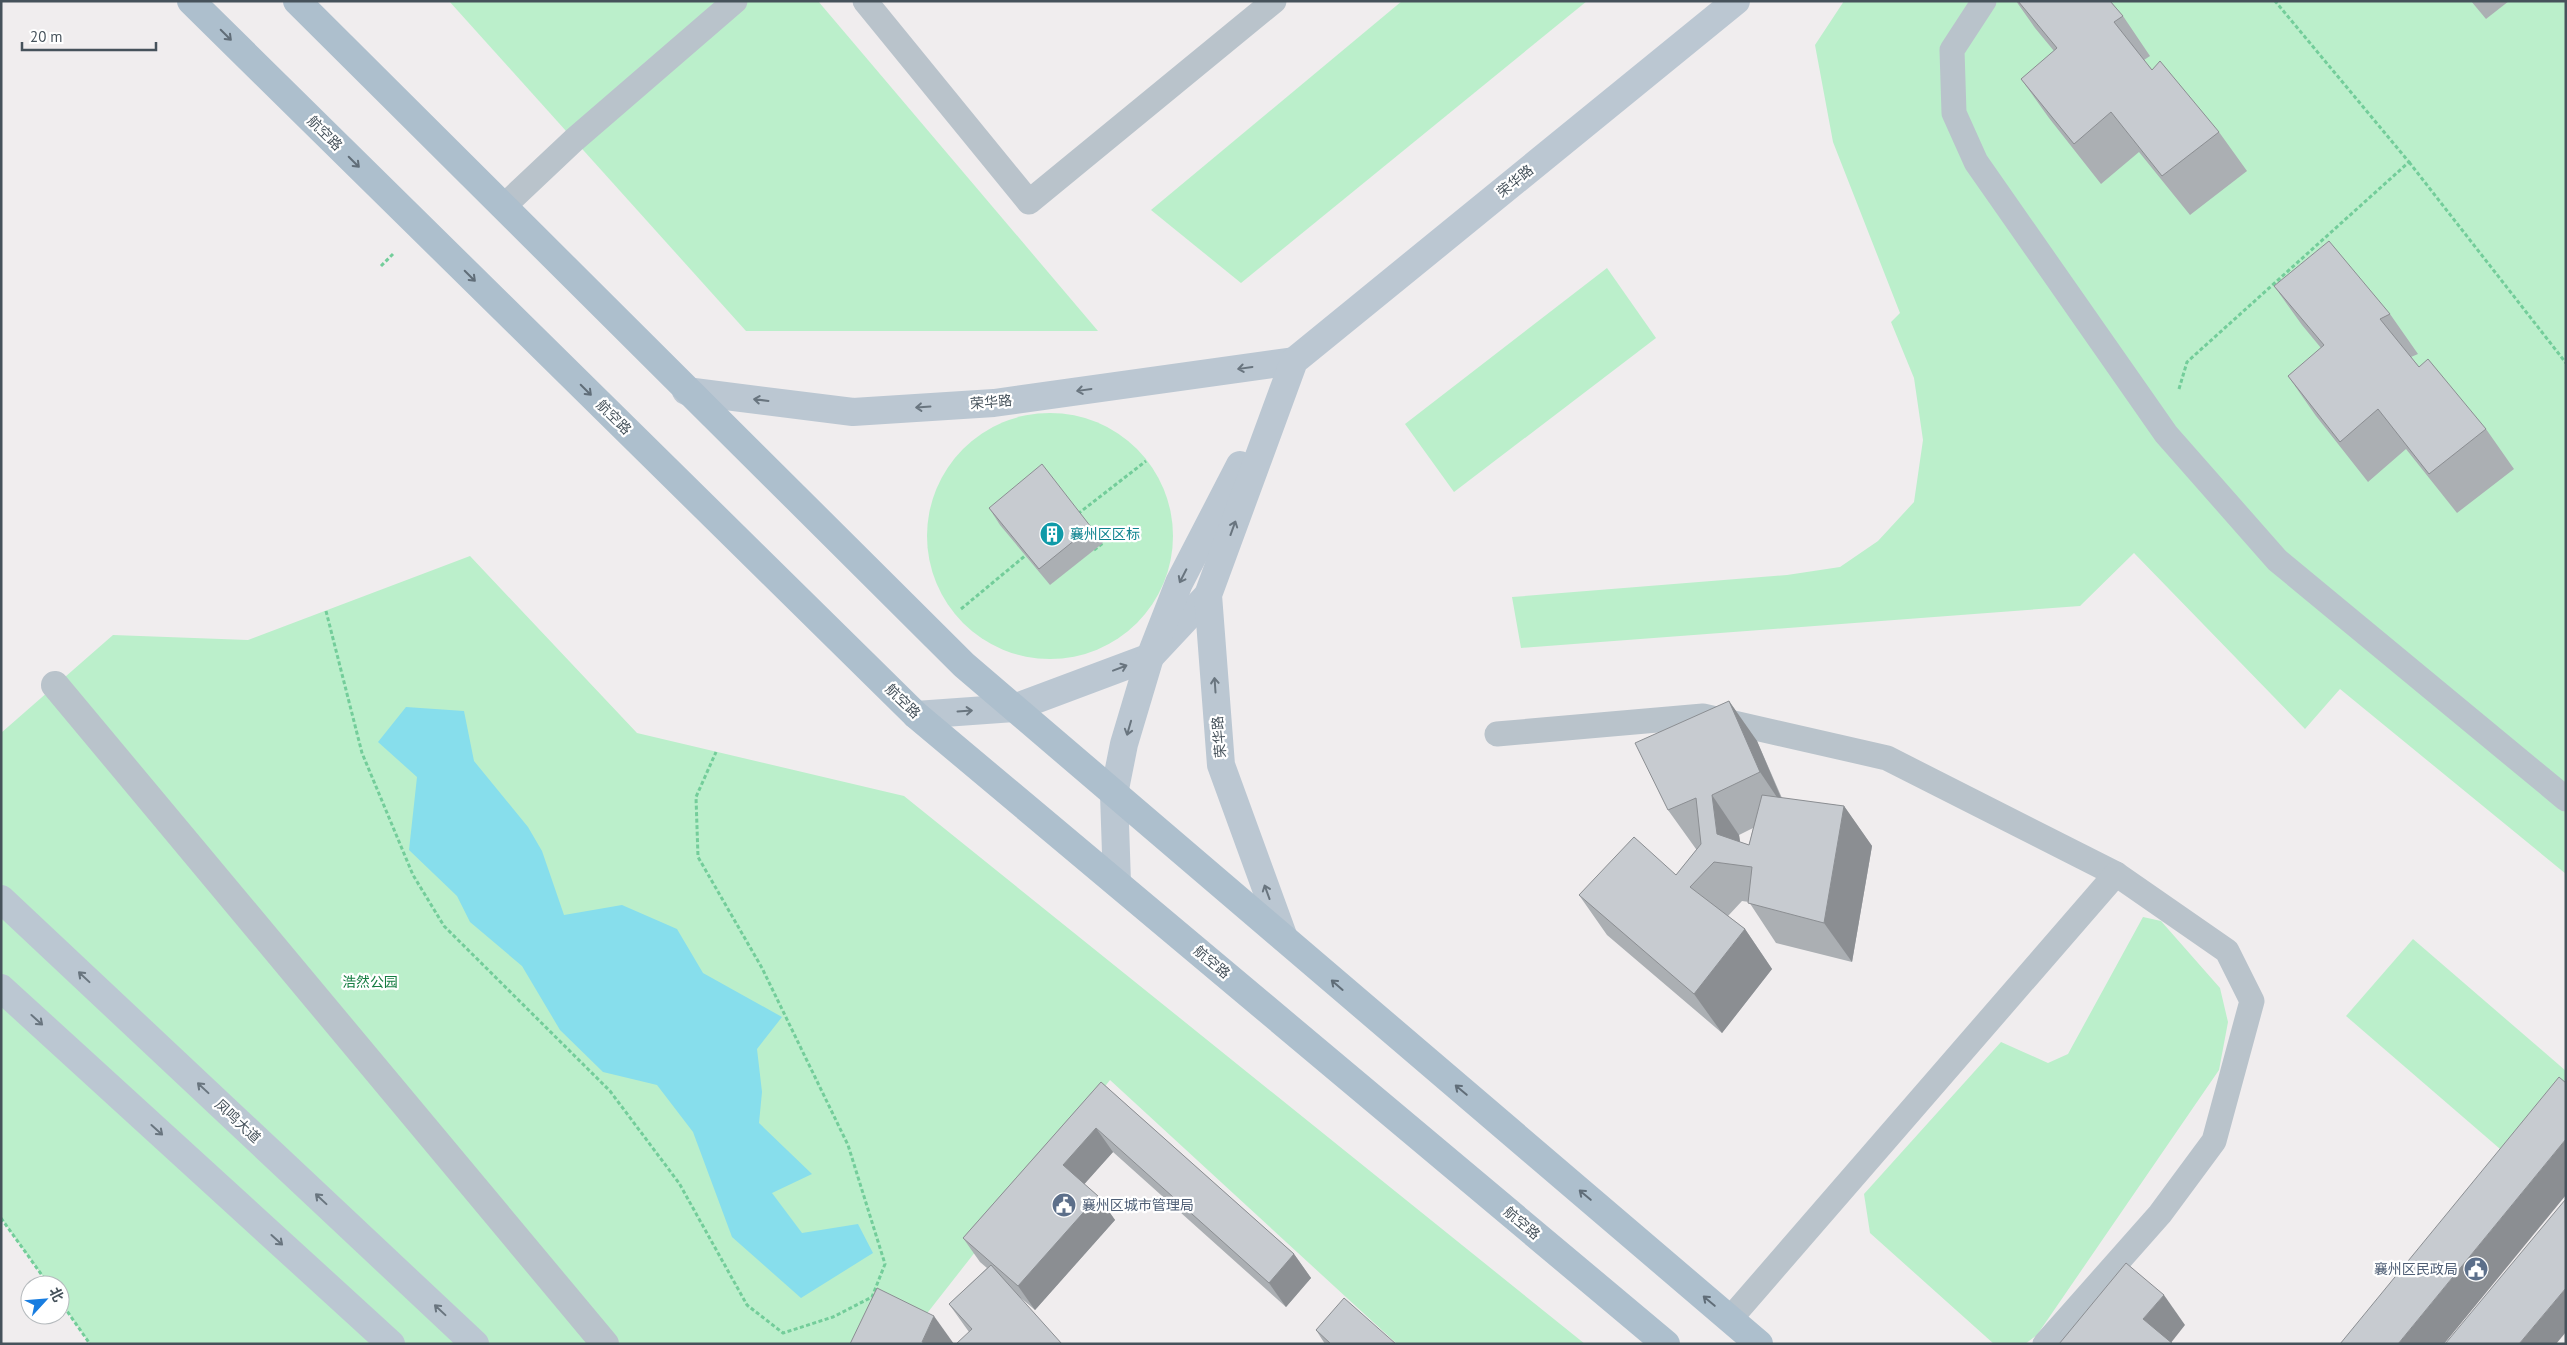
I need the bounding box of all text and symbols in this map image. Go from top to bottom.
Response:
scale bar [22,20,156,52]
text: 20 m [30,27,63,46]
one-way arrow [220,29,232,42]
street label: 航空路 [304,112,346,154]
one-way arrow [348,156,361,168]
street label: 荣华路 [1493,161,1537,201]
one-way arrow [464,270,476,282]
one-way arrow [1238,363,1254,373]
one-way arrow [580,384,592,396]
one-way arrow [1077,386,1093,396]
street label: 荣华路 [969,391,1013,413]
one-way arrow [753,395,769,405]
street label: 航空路 [593,396,635,438]
one-way arrow [915,403,931,412]
one-way arrow [1229,520,1238,536]
building icon: 襄州区区标 [1039,521,1065,547]
place label: 襄州区区标 [1070,525,1140,543]
one-way arrow [1178,568,1188,583]
one-way arrow [1112,663,1127,672]
one-way arrow [1210,678,1220,694]
street label: 航空路 [882,680,924,722]
one-way arrow [956,707,972,716]
street label: 荣华路 [1208,715,1230,759]
one-way arrow [1123,720,1133,736]
one-way arrow [1262,885,1271,900]
street label: 航空路 [1190,942,1234,982]
one-way arrow [78,971,91,983]
park label: 浩然公园 [342,973,398,991]
one-way arrow [1331,979,1344,990]
one-way arrow [31,1015,44,1026]
one-way arrow [196,1082,209,1094]
one-way arrow [1455,1085,1468,1096]
street label: 凤鸣大道 [211,1095,265,1147]
one-way arrow [151,1124,164,1136]
one-way arrow [1579,1190,1592,1201]
public building icon: 襄州区城市管理局 [1051,1192,1077,1218]
one-way arrow [315,1193,328,1205]
place label: 襄州区城市管理局 [1082,1196,1194,1214]
street label: 航空路 [1500,1203,1544,1243]
one-way arrow [271,1234,283,1246]
public building icon: 襄州区民政局 [2463,1256,2489,1282]
place label: 襄州区民政局 [2374,1260,2458,1278]
north arrow [20,1275,70,1325]
text: 北 [46,1284,68,1305]
one-way arrow [1702,1295,1715,1306]
one-way arrow [434,1304,446,1316]

